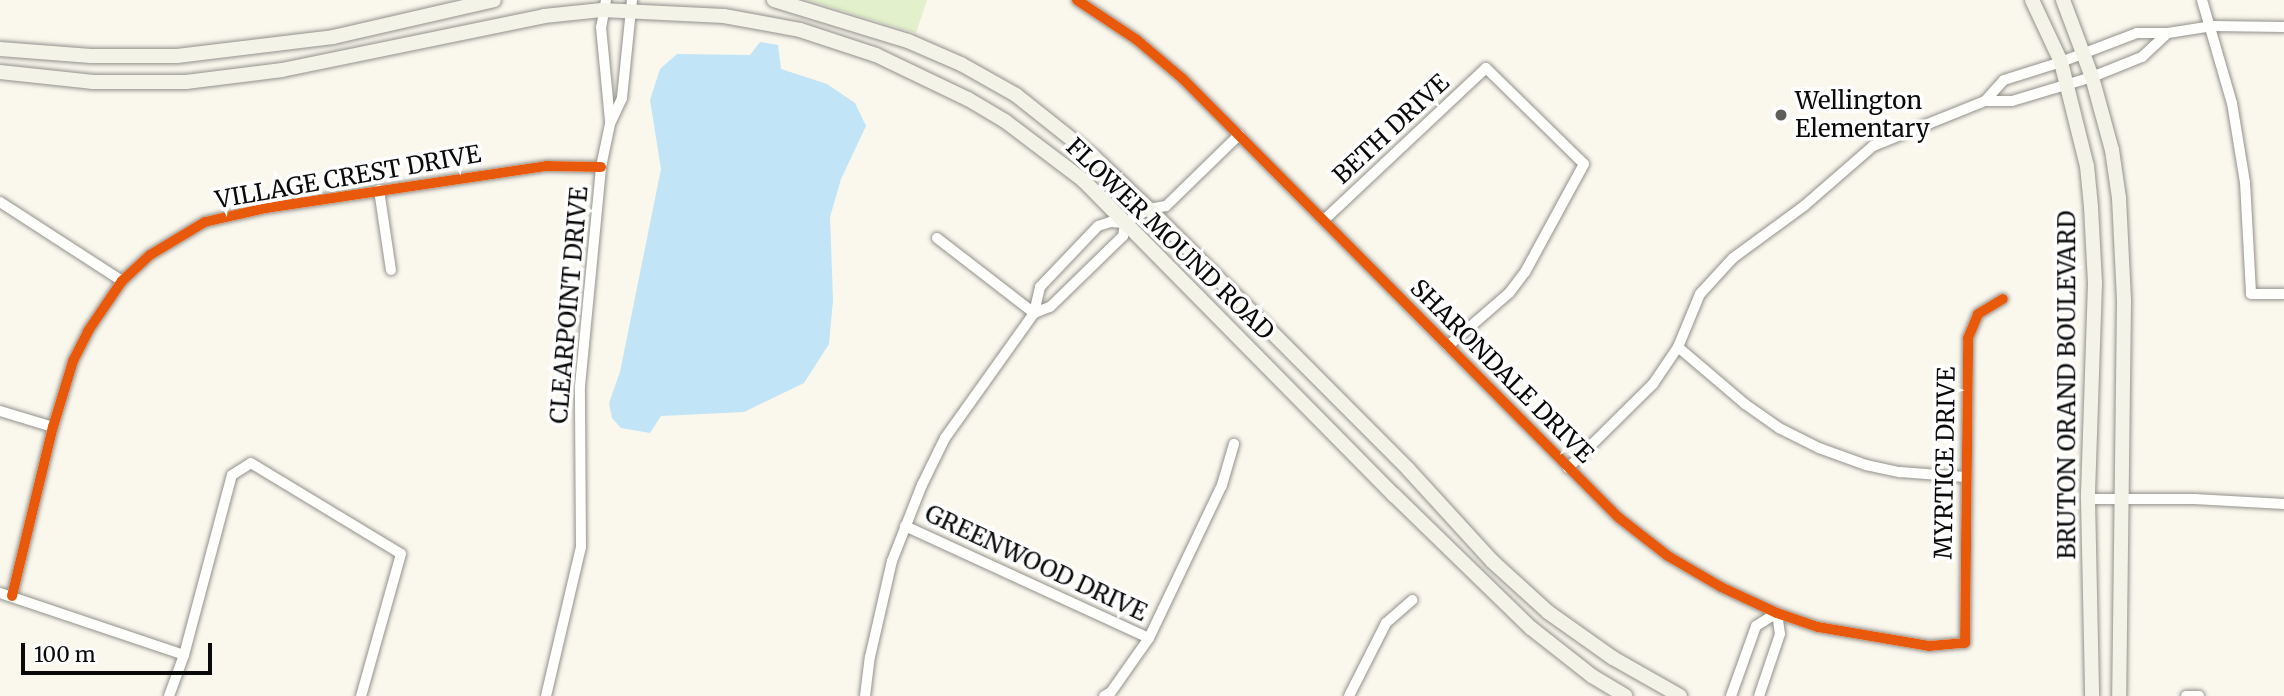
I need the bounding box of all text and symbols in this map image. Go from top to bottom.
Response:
street label: BETH DRIVE [1327,68,1455,190]
place label: Wellington Elementary [1795,87,1930,143]
marker: Wellington Elementary [1773,107,1789,123]
street label: FLOWER MOUND ROAD [1060,132,1280,346]
street label: VILLAGE CREST DRIVE [213,139,483,215]
street label: CLEARPOINT DRIVE [544,185,594,425]
street label: BRUTON ORAND BOULEVARD [2053,210,2081,560]
street label: SHARONDALE DRIVE [1404,273,1600,469]
street label: MYRTICE DRIVE [1929,366,1961,560]
street label: GREENWOOD DRIVE [920,499,1152,627]
scale bar [24,630,215,674]
text: 100 m [34,641,96,668]

